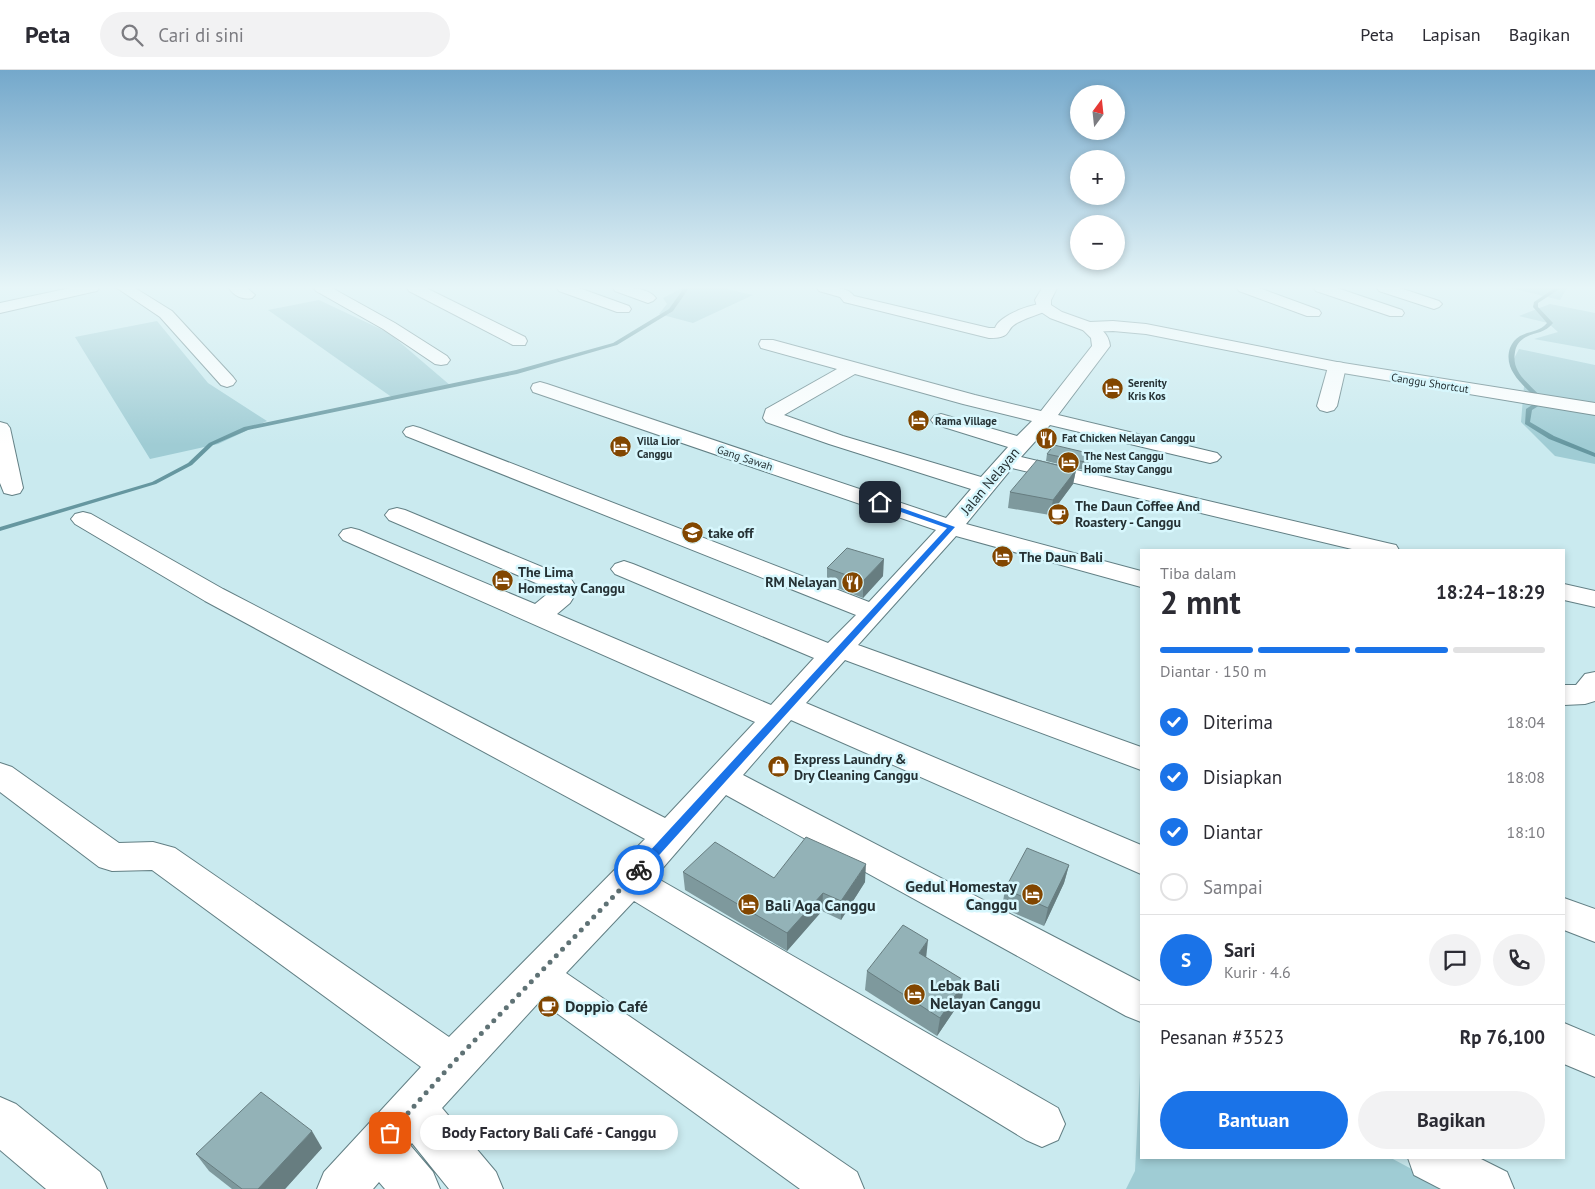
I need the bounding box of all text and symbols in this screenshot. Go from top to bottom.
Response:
search box [100,12,450,57]
text: Peta [25,19,70,50]
icon: search [118,21,146,49]
text: Cari di sini [158,23,244,47]
text: Peta [1360,23,1394,46]
text: Lapisan [1422,23,1481,46]
text: Bagikan [1509,23,1570,46]
north arrow [1070,85,1125,140]
map controls [1070,85,1125,270]
button: + [1070,150,1125,205]
button: − [1070,215,1125,270]
street label: Canggu Shortcut [1390,370,1470,396]
place label: Serenity Kris Kos [1128,376,1167,403]
hotel icon: Serenity Kris Kos [1100,377,1124,401]
hotel icon: Rama Village [907,409,931,433]
place label: Rama Village [935,414,997,428]
restaurant icon: Fat Chicken Nelayan Canggu [1034,426,1058,450]
place label: Fat Chicken Nelayan Canggu [1062,431,1195,445]
place label: Villa Lior Canggu [636,434,680,461]
hotel icon: Villa Lior Canggu [609,435,633,459]
street label: Gang Sawah [715,442,775,474]
street label: Jalan Nelayan [956,444,1023,519]
place label: The Nest Canggu Home Stay Canggu [1084,449,1172,476]
hotel icon: The Nest Canggu Home Stay Canggu [1056,450,1080,474]
pin [859,481,901,523]
icon: home [866,488,894,516]
place label: The Daun Coffee And Roastery - Canggu [1075,497,1200,531]
cafe icon: The Daun Coffee And Roastery - Canggu [1047,502,1071,526]
school or university icon: take off [680,521,704,545]
place label: take off [708,524,755,542]
hotel icon: The Daun Bali [991,545,1015,569]
place label: The Daun Bali [1019,548,1103,566]
place label: The Lima Homestay Canggu [518,563,625,597]
text: Tiba dalam [1160,563,1236,583]
hotel icon: The Lima Homestay Canggu [490,568,514,592]
restaurant icon: RM Nelayan [841,570,865,594]
place label: RM Nelayan [765,573,837,591]
text: 18:24–18:29 [1436,580,1545,604]
text: 2 mnt [1160,581,1241,623]
text: Diantar · 150 m [1160,661,1266,681]
icon: check [1160,708,1188,736]
text: Diterima [1203,710,1273,734]
text: 18:04 [1507,712,1545,732]
place label: Express Laundry & Dry Cleaning Canggu [794,750,918,784]
shop icon: Express Laundry & Dry Cleaning Canggu [766,755,790,779]
icon: check [1160,763,1188,791]
text: Disiapkan [1203,765,1282,789]
text: 18:08 [1507,767,1545,787]
icon: check [1160,818,1188,846]
text: Diantar [1203,820,1263,844]
text: 18:10 [1507,822,1545,842]
courier [614,845,664,895]
icon: bike [625,856,653,884]
text: Sampai [1203,875,1263,899]
place label: Gedul Homestay Canggu [905,876,1017,914]
hotel icon: Gedul Homestay Canggu [1021,883,1045,907]
hotel icon: Bali Aga Canggu [737,893,761,917]
place label: Bali Aga Canggu [765,895,876,915]
button: chat [1429,934,1481,986]
button: phone [1493,934,1545,986]
text: Sari [1224,938,1255,962]
text: S [1181,948,1191,972]
text: Kurir · 4.6 [1224,962,1291,982]
place label: Lebak Bali Nelayan Canggu [930,975,1041,1013]
hotel icon: Lebak Bali Nelayan Canggu [902,982,926,1006]
cafe icon: Doppio Café [537,994,561,1018]
place label: Doppio Café [565,996,648,1016]
text: Pesanan #3523 [1160,1025,1284,1049]
text: Rp 76,100 [1460,1025,1545,1049]
button: Bantuan [1160,1091,1348,1149]
button: Bagikan [1358,1091,1545,1149]
pin [369,1112,411,1154]
callout: Body Factory Bali Café - Canggu [420,1116,678,1150]
icon: bag [376,1119,404,1147]
text: Body Factory Bali Café - Canggu [442,1122,656,1142]

